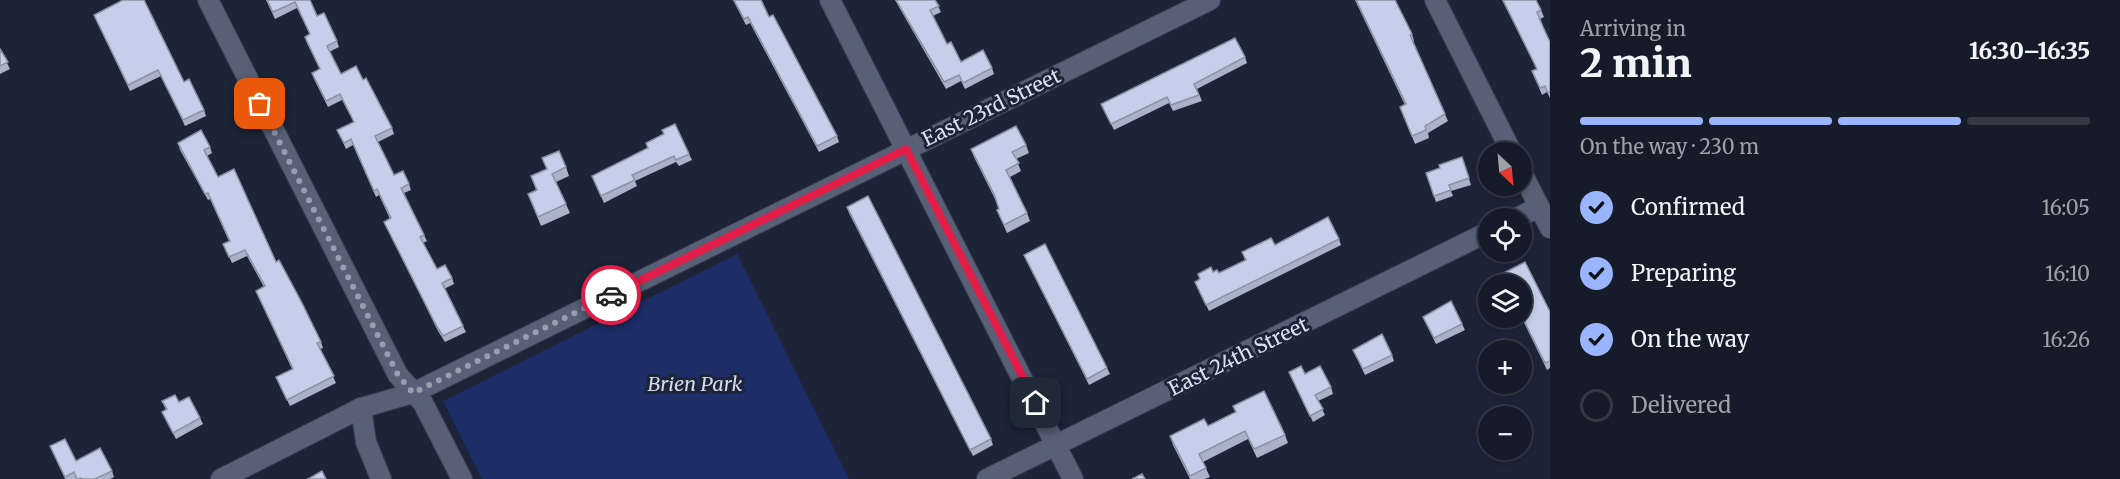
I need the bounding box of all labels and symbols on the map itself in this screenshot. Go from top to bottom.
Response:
street label: East 23rd Street [918,63,1065,151]
pin [234,78,285,129]
north arrow [1478,142,1532,196]
courier [581,265,641,325]
street label: East 24th Street [1164,311,1312,401]
park label: Brien Park [648,371,743,396]
pin [1010,377,1061,428]

